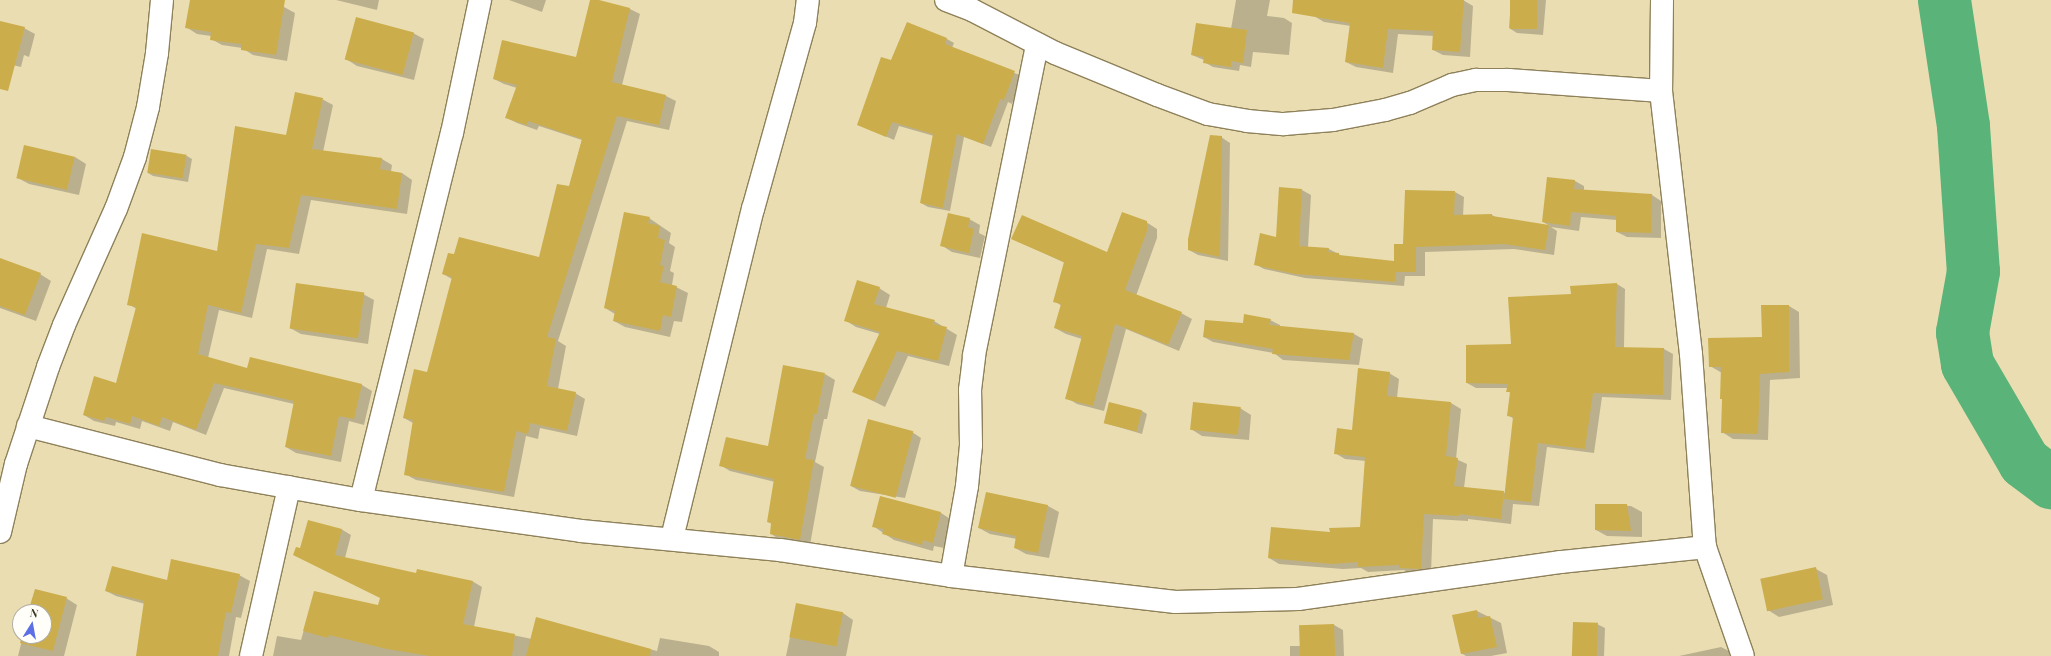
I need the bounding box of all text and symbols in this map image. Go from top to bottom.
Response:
north arrow [12,604,52,644]
text: N [29,605,40,621]

